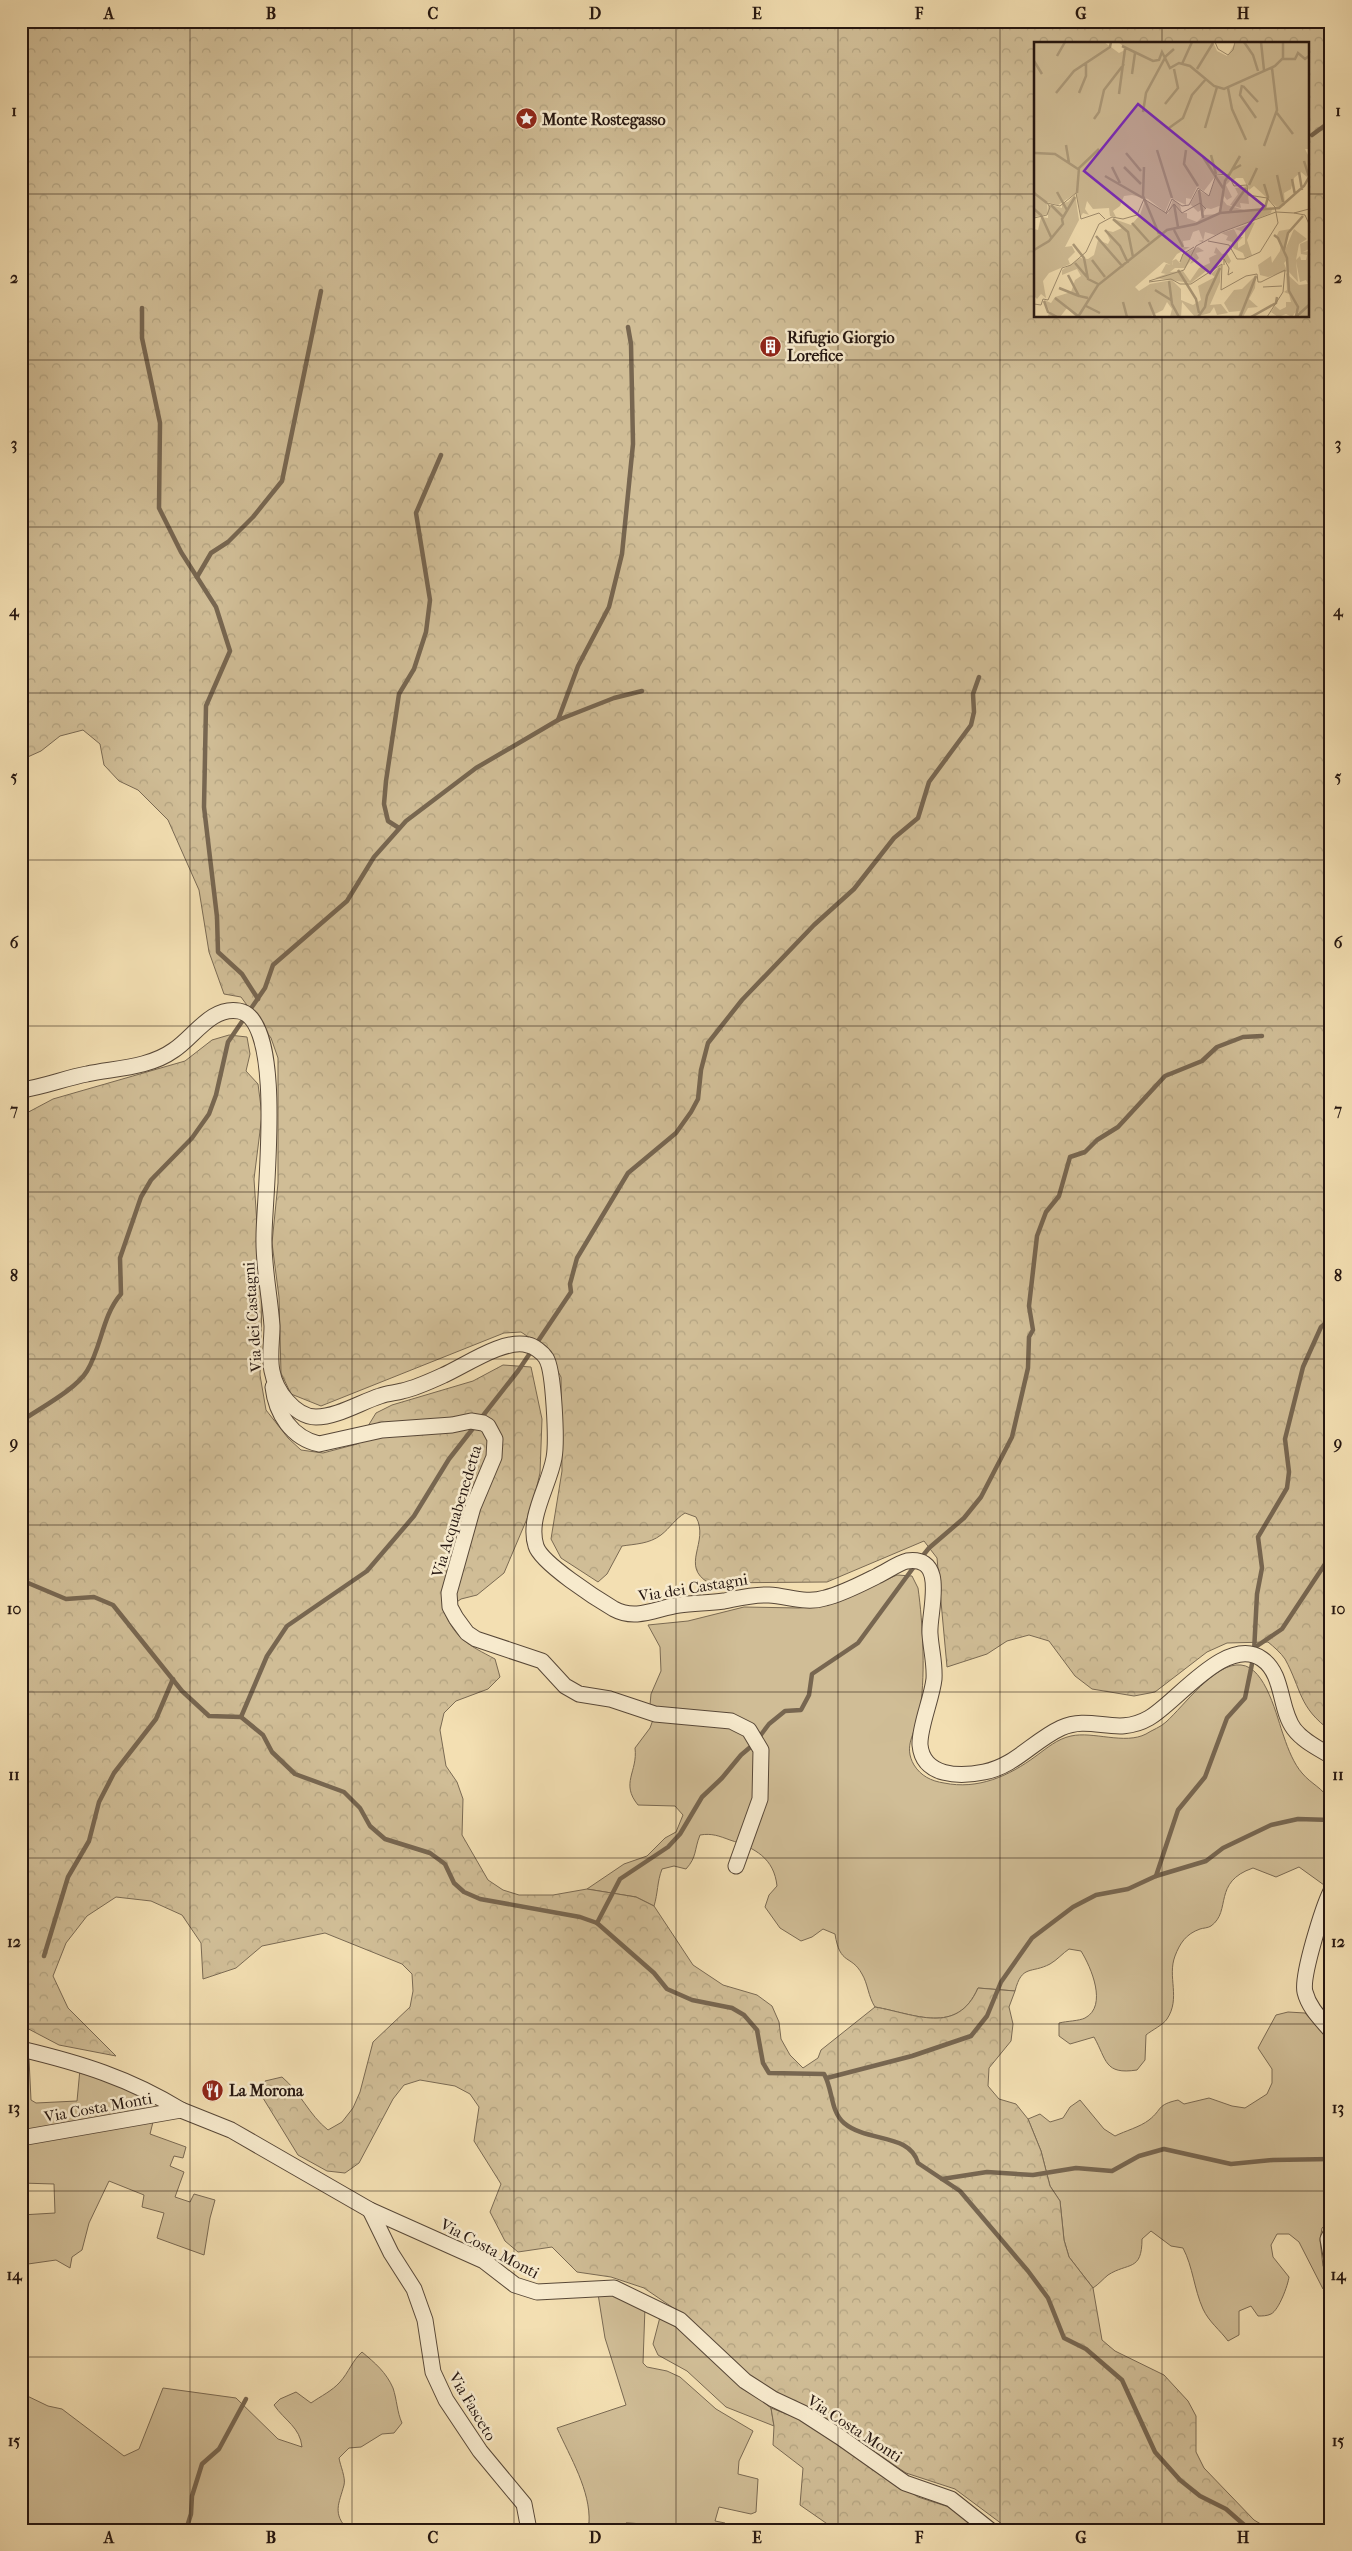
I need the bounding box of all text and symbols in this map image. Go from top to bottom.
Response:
text: A [103,4,115,23]
text: B [266,4,276,23]
text: C [428,4,439,23]
text: D [589,4,601,23]
text: E [752,4,762,23]
text: F [914,4,924,23]
text: G [1075,4,1087,23]
text: H [1237,4,1250,23]
inset map [1034,42,1310,318]
text: 1 [11,101,17,120]
text: 1 [1335,101,1341,120]
place icon: Monte Rostegasso [514,107,538,131]
place label: Monte Rostegasso [541,110,666,130]
text: 2 [10,268,18,287]
text: 2 [1334,268,1342,287]
place label: Rifugio Giorgio Lorefice [787,328,895,365]
building icon: Rifugio Giorgio Lorefice [759,334,783,358]
text: 3 [11,434,17,454]
text: 3 [1335,434,1341,454]
text: 4 [8,601,20,621]
text: 4 [1332,601,1344,621]
text: 5 [11,767,18,786]
text: 5 [1335,767,1342,786]
text: 6 [10,933,19,952]
text: 6 [1334,933,1343,952]
text: 7 [9,1100,18,1119]
text: 7 [1333,1100,1342,1119]
street label: Via dei Castagni [239,1261,266,1374]
text: 8 [10,1266,18,1285]
text: 8 [1334,1266,1342,1285]
text: 9 [9,1433,18,1453]
text: 9 [1333,1433,1342,1453]
street label: Via Acquabenedetta [427,1442,486,1580]
street label: Via dei Castagni [636,1569,749,1606]
text: 10 [7,1599,21,1618]
text: 10 [1331,1599,1345,1618]
text: 11 [8,1765,20,1784]
text: 11 [1332,1765,1344,1784]
text: 12 [7,1932,21,1951]
text: 12 [1331,1932,1345,1951]
restaurant icon: La Morona [201,2078,225,2102]
place label: La Morona [229,2081,304,2100]
street label: Via Costa Monti [42,2089,154,2127]
text: 13 [8,2098,20,2118]
text: 13 [1332,2098,1344,2118]
street label: Via Costa Monti [436,2214,543,2283]
text: 14 [6,2265,23,2285]
text: 14 [1330,2265,1347,2285]
street label: Via Fasceto [444,2368,500,2444]
street label: Via Costa Monti [803,2390,906,2466]
text: 15 [8,2431,20,2450]
text: 15 [1332,2431,1344,2450]
text: A [103,2528,115,2547]
text: B [266,2528,276,2547]
text: C [428,2528,439,2547]
text: D [589,2528,601,2547]
text: E [752,2528,762,2547]
text: F [914,2528,924,2547]
text: G [1075,2528,1087,2547]
text: H [1237,2528,1250,2547]

